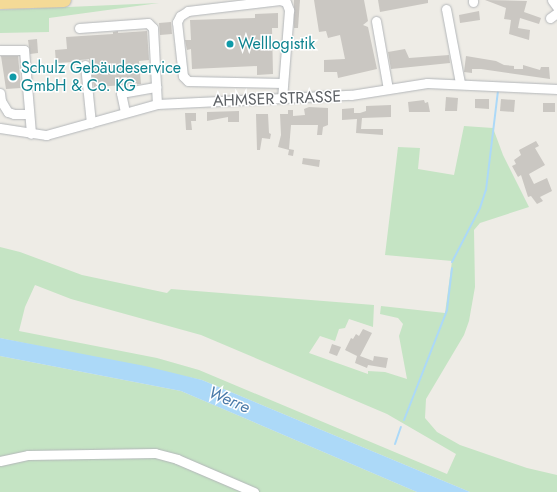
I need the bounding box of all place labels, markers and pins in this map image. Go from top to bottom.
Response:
place label: Welllogistik [238,34,315,54]
marker: Welllogistik [225,39,235,49]
place label: Schulz Gebäudeservice GmbH & Co. KG [21,58,181,96]
marker: Schulz Gebäudeservice GmbH & Co. KG [8,72,18,82]

